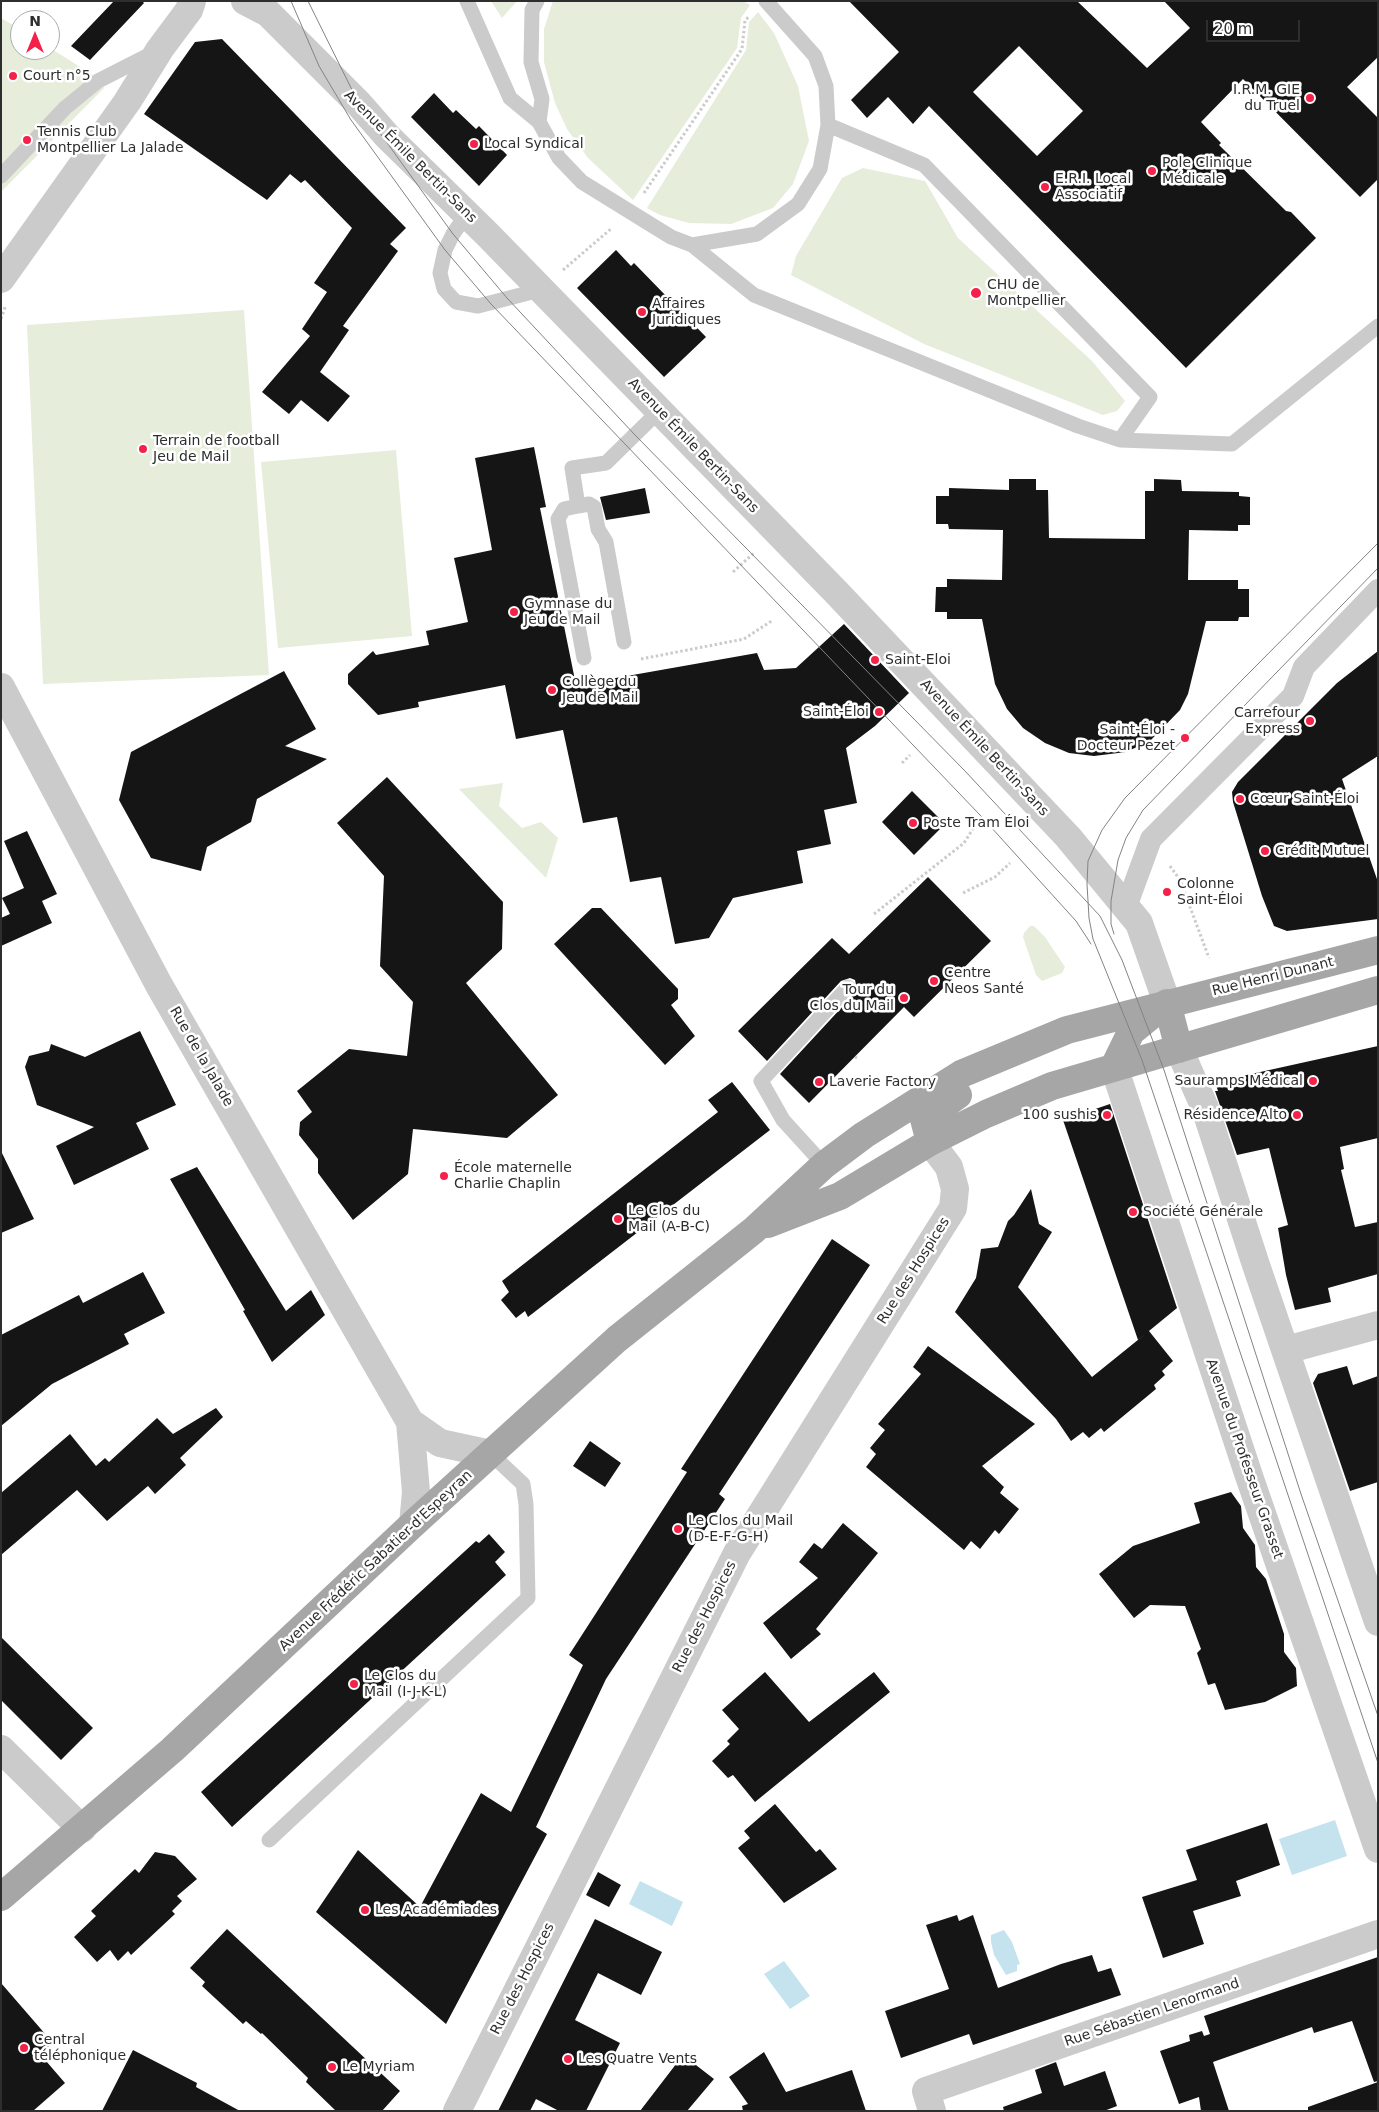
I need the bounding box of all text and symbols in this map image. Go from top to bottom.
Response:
north arrow [10,10,60,60]
scale bar [1209,10,1303,42]
text: N [29,13,41,29]
text: 20 m [1214,20,1252,38]
place label: Court n°5 [23,68,91,84]
marker: Court n°5 [7,70,19,82]
place label: I.R.M. GIE du Truel [1233,82,1300,114]
street label: Avenue Émile Bertin-Sans [340,87,480,227]
marker: I.R.M. GIE du Truel [1304,92,1316,104]
place label: Tennis Club Montpellier La Jalade [37,124,184,156]
marker: Tennis Club Montpellier La Jalade [21,134,33,146]
place label: Local Syndical [484,136,584,152]
marker: Local Syndical [468,138,480,150]
place label: Pole Clinique Médicale [1162,155,1252,188]
marker: Pole Clinique Médicale [1146,165,1158,177]
place label: E.R.I. Local Associatif [1055,171,1131,203]
marker: E.R.I. Local Associatif [1039,181,1051,193]
place label: CHU de Montpellier [987,277,1066,310]
marker: CHU de Montpellier [969,286,983,300]
place label: Affaires Juridiques [652,296,721,328]
marker: Affaires Juridiques [636,306,648,318]
street label: Avenue Émile Bertin-Sans [624,375,762,517]
place label: Terrain de football Jeu de Mail [153,433,280,466]
marker: Terrain de football Jeu de Mail [137,443,149,455]
place label: Gymnase du Jeu de Mail [524,596,612,628]
marker: Gymnase du Jeu de Mail [508,606,520,618]
place label: Saint-Eloi [885,652,951,668]
marker: Saint-Eloi [869,654,881,666]
place label: Collège du Jeu de Mail [562,674,638,706]
street label: Avenue Émile Bertin-Sans [916,676,1052,820]
marker: Collège du Jeu de Mail [546,684,558,696]
place label: Saint-Éloi [803,704,869,720]
place label: Carrefour Express [1234,705,1300,738]
marker: Saint-Éloi [873,706,885,718]
marker: Carrefour Express [1304,715,1316,727]
place label: Saint-Éloi - Docteur Pezet [1077,722,1175,754]
marker: Saint-Éloi - Docteur Pezet [1179,732,1191,744]
place label: Cœur Saint-Éloi [1250,791,1359,807]
marker: Cœur Saint-Éloi [1234,793,1246,805]
place label: Poste Tram Éloi [923,815,1029,831]
marker: Poste Tram Éloi [907,817,919,829]
place label: Crédit Mutuel [1275,843,1369,859]
marker: Crédit Mutuel [1259,845,1271,857]
place label: Colonne Saint-Éloi [1177,876,1243,909]
marker: Colonne Saint-Éloi [1161,886,1173,898]
street label: Rue Henri Dunant [1211,954,1335,1000]
place label: Centre Neos Santé [944,965,1024,998]
marker: Centre Neos Santé [928,975,940,987]
place label: Tour du Clos du Mail [809,982,894,1014]
marker: Tour du Clos du Mail [898,992,910,1004]
street label: Rue de la Jalade [166,1004,236,1110]
place label: Sauramps Médical [1174,1073,1303,1089]
place label: Laverie Factory [829,1074,936,1090]
marker: Sauramps Médical [1307,1075,1319,1087]
marker: Laverie Factory [813,1076,825,1088]
place label: 100 sushis [1022,1107,1097,1123]
place label: Résidence Alto [1183,1107,1287,1123]
marker: 100 sushis [1101,1109,1113,1121]
marker: Résidence Alto [1291,1109,1303,1121]
place label: École maternelle Charlie Chaplin [454,1160,572,1192]
marker: École maternelle Charlie Chaplin [438,1170,450,1182]
place label: Le Clos du Mail (A-B-C) [628,1203,710,1236]
place label: Société Générale [1143,1204,1263,1220]
marker: Société Générale [1127,1206,1139,1218]
marker: Le Clos du Mail (A-B-C) [612,1213,624,1225]
street label: Rue des Hospices [874,1214,954,1328]
street label: Avenue du Professeur Grasset [1202,1357,1286,1561]
street label: Avenue Frédéric Sabatier-d'Espeyran [276,1467,476,1655]
place label: Le Clos du Mail (D-E-F-G-H) [688,1513,793,1545]
marker: Le Clos du Mail (D-E-F-G-H) [672,1523,684,1535]
street label: Rue des Hospices [670,1558,740,1676]
place label: Le Clos du Mail (I-J-K-L) [364,1668,447,1700]
marker: Le Clos du Mail (I-J-K-L) [348,1678,360,1690]
place label: Les Académiades [375,1902,497,1918]
marker: Les Académiades [359,1904,371,1916]
street label: Rue des Hospices [488,1920,558,2038]
street label: Rue Sébastien Lenormand [1062,1975,1242,2051]
place label: Central téléphonique [34,2032,126,2064]
marker: Central téléphonique [18,2042,30,2054]
place label: Les Quatre Vents [578,2051,697,2067]
marker: Les Quatre Vents [562,2053,574,2065]
place label: Le Myriam [342,2059,415,2075]
marker: Le Myriam [326,2061,338,2073]

